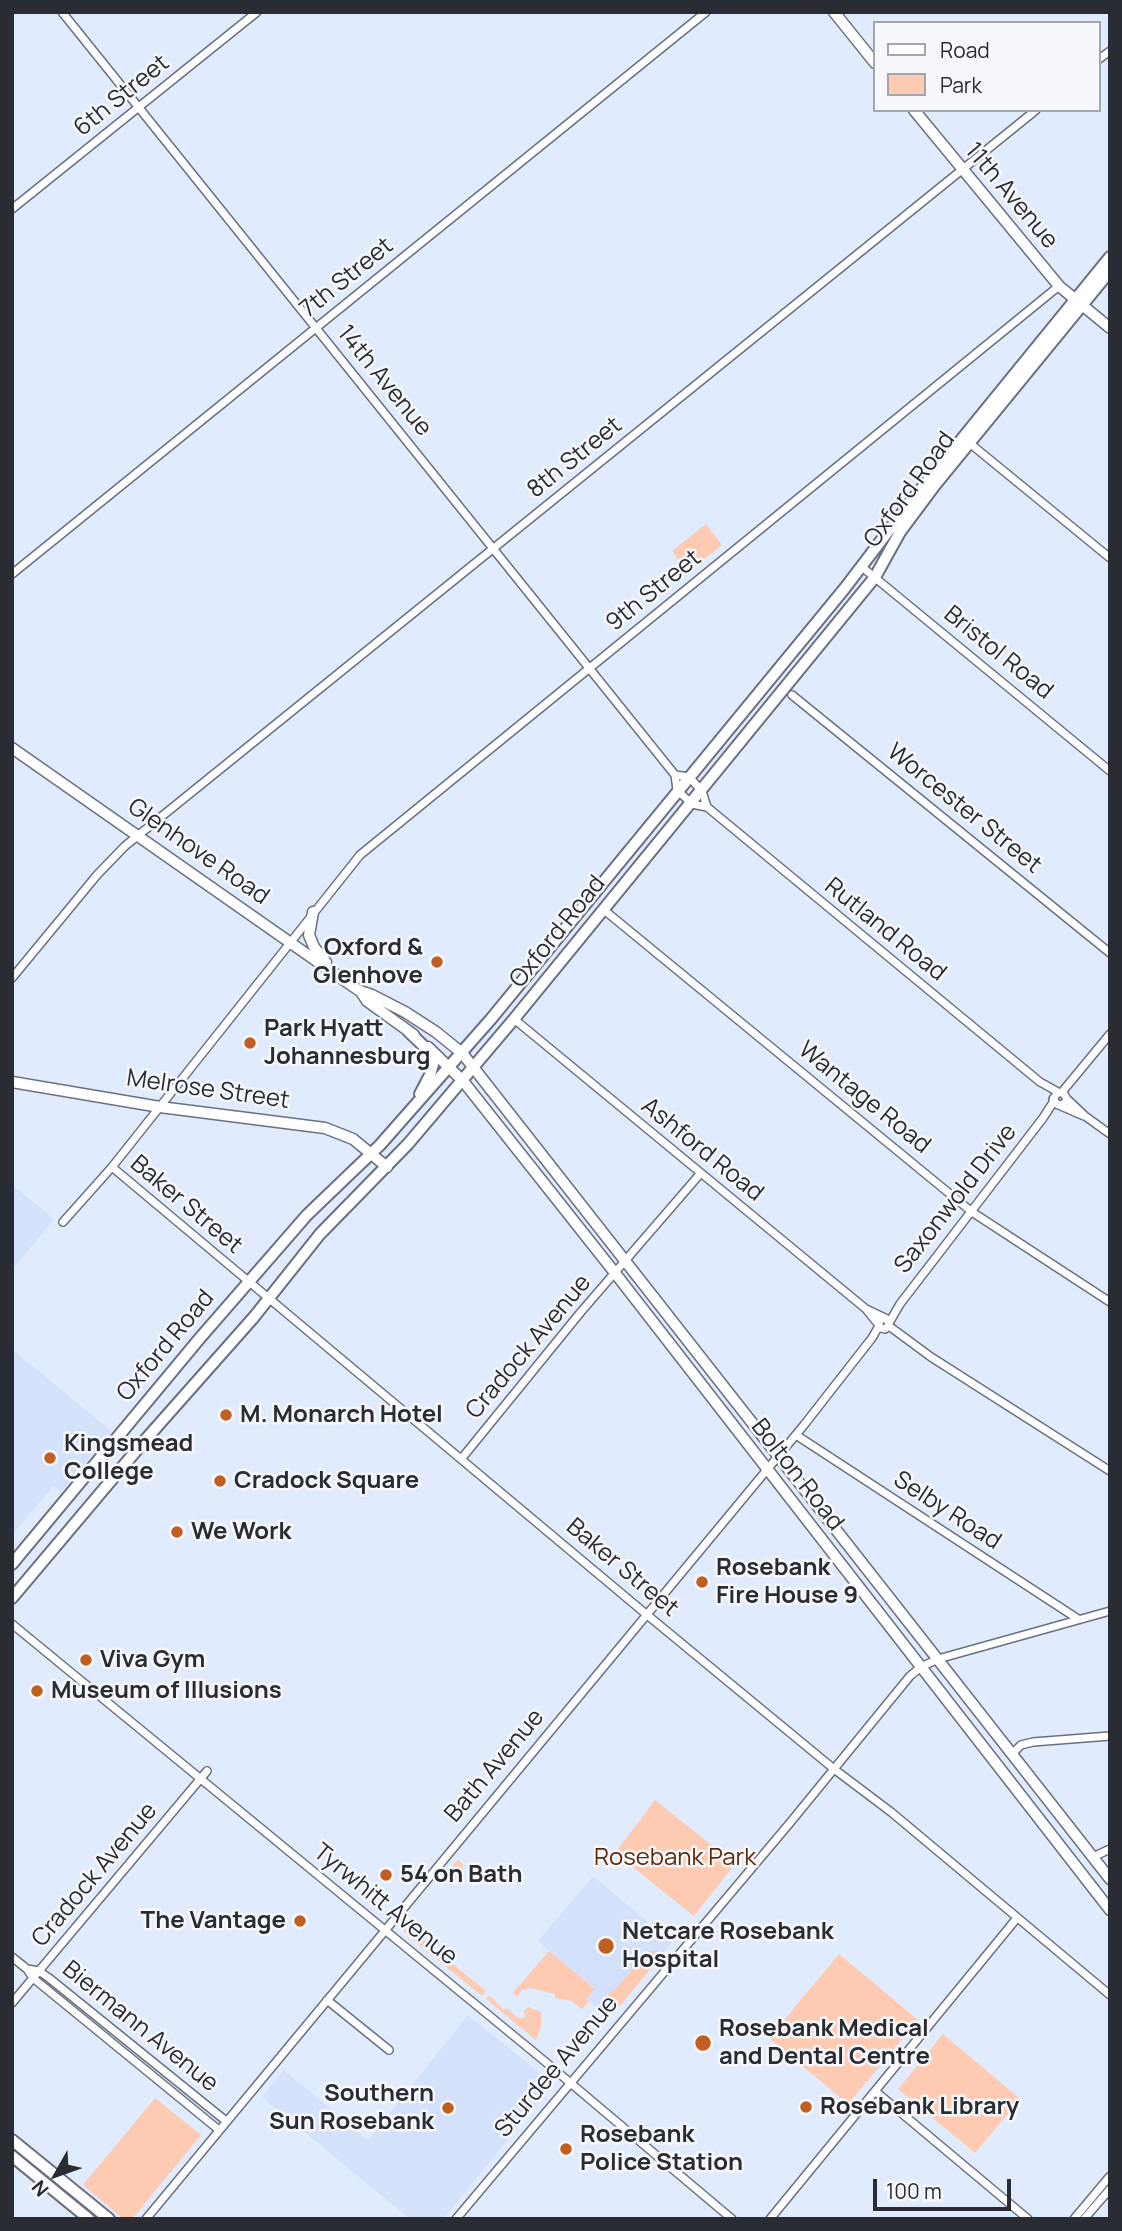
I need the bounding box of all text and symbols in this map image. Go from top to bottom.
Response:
legend [874,21,1101,112]
text: Road [940,36,990,64]
street label: 6th Street [69,49,175,143]
text: Park [940,71,982,99]
street label: 11th Avenue [958,137,1064,255]
street label: 7th Street [295,232,399,324]
street label: 14th Avenue [331,320,437,442]
street label: 8th Street [522,411,628,505]
street label: Oxford Road [858,426,962,554]
street label: 9th Street [601,544,707,638]
street label: Bristol Road [938,600,1058,706]
street label: Worcester Street [881,738,1047,880]
street label: Glenhove Road [122,793,274,911]
street label: Oxford Road [504,870,612,994]
street label: Rutland Road [818,872,952,988]
place label: Oxford & Glenhove [313,934,423,990]
marker: Oxford & Glenhove [429,954,445,970]
place label: Park Hyatt Johannesburg [264,1015,431,1071]
marker: Park Hyatt Johannesburg [242,1035,258,1051]
street label: Wantage Road [792,1036,936,1160]
street label: Melrose Street [125,1064,291,1116]
street label: Ashford Road [635,1092,769,1208]
street label: Saxonwold Drive [889,1119,1023,1279]
street label: Baker Street [124,1150,248,1260]
street label: Cradock Avenue [460,1269,598,1425]
street label: Oxford Road [111,1285,221,1407]
place label: M. Monarch Hotel [240,1401,443,1429]
marker: M. Monarch Hotel [218,1407,234,1423]
street label: Bolton Road [744,1413,850,1537]
place label: Kingsmead College [64,1430,193,1486]
marker: Kingsmead College [42,1450,58,1466]
street label: Selby Road [888,1466,1006,1556]
place label: Cradock Square [234,1467,419,1495]
marker: Cradock Square [212,1473,228,1489]
street label: Baker Street [560,1513,684,1623]
place label: We Work [191,1518,292,1546]
marker: We Work [169,1524,185,1540]
place label: Rosebank Fire House 9 [716,1554,858,1610]
marker: Rosebank Fire House 9 [694,1574,710,1590]
place label: Viva Gym [100,1646,205,1674]
marker: Viva Gym [78,1652,94,1668]
place label: Museum of Illusions [51,1677,282,1705]
marker: Museum of Illusions [29,1683,45,1699]
street label: Bath Avenue [439,1704,551,1828]
street label: Cradock Avenue [26,1797,164,1953]
street label: Tyrwhitt Avenue [307,1838,463,1972]
park label: Rosebank Park [594,1844,756,1872]
place label: 54 on Bath [400,1861,522,1889]
marker: 54 on Bath [378,1867,394,1883]
place label: The Vantage [141,1907,286,1935]
marker: The Vantage [292,1913,308,1929]
place label: Netcare Rosebank Hospital [622,1918,834,1974]
marker: Netcare Rosebank Hospital [596,1936,616,1956]
street label: Biermann Avenue [56,1955,224,2099]
street label: Sturdee Avenue [489,1990,625,2144]
place label: Rosebank Medical and Dental Centre [719,2015,930,2071]
marker: Rosebank Medical and Dental Centre [693,2033,713,2053]
place label: Southern Sun Rosebank [269,2080,434,2136]
place label: Rosebank Library [820,2093,1019,2121]
marker: Rosebank Library [798,2099,814,2115]
marker: Southern Sun Rosebank [440,2100,456,2116]
place label: Rosebank Police Station [580,2121,743,2177]
north arrow [21,2140,91,2210]
marker: Rosebank Police Station [558,2141,574,2157]
scale bar [877,2164,1015,2208]
text: N [26,2175,54,2202]
text: 100 m [886,2177,942,2205]

